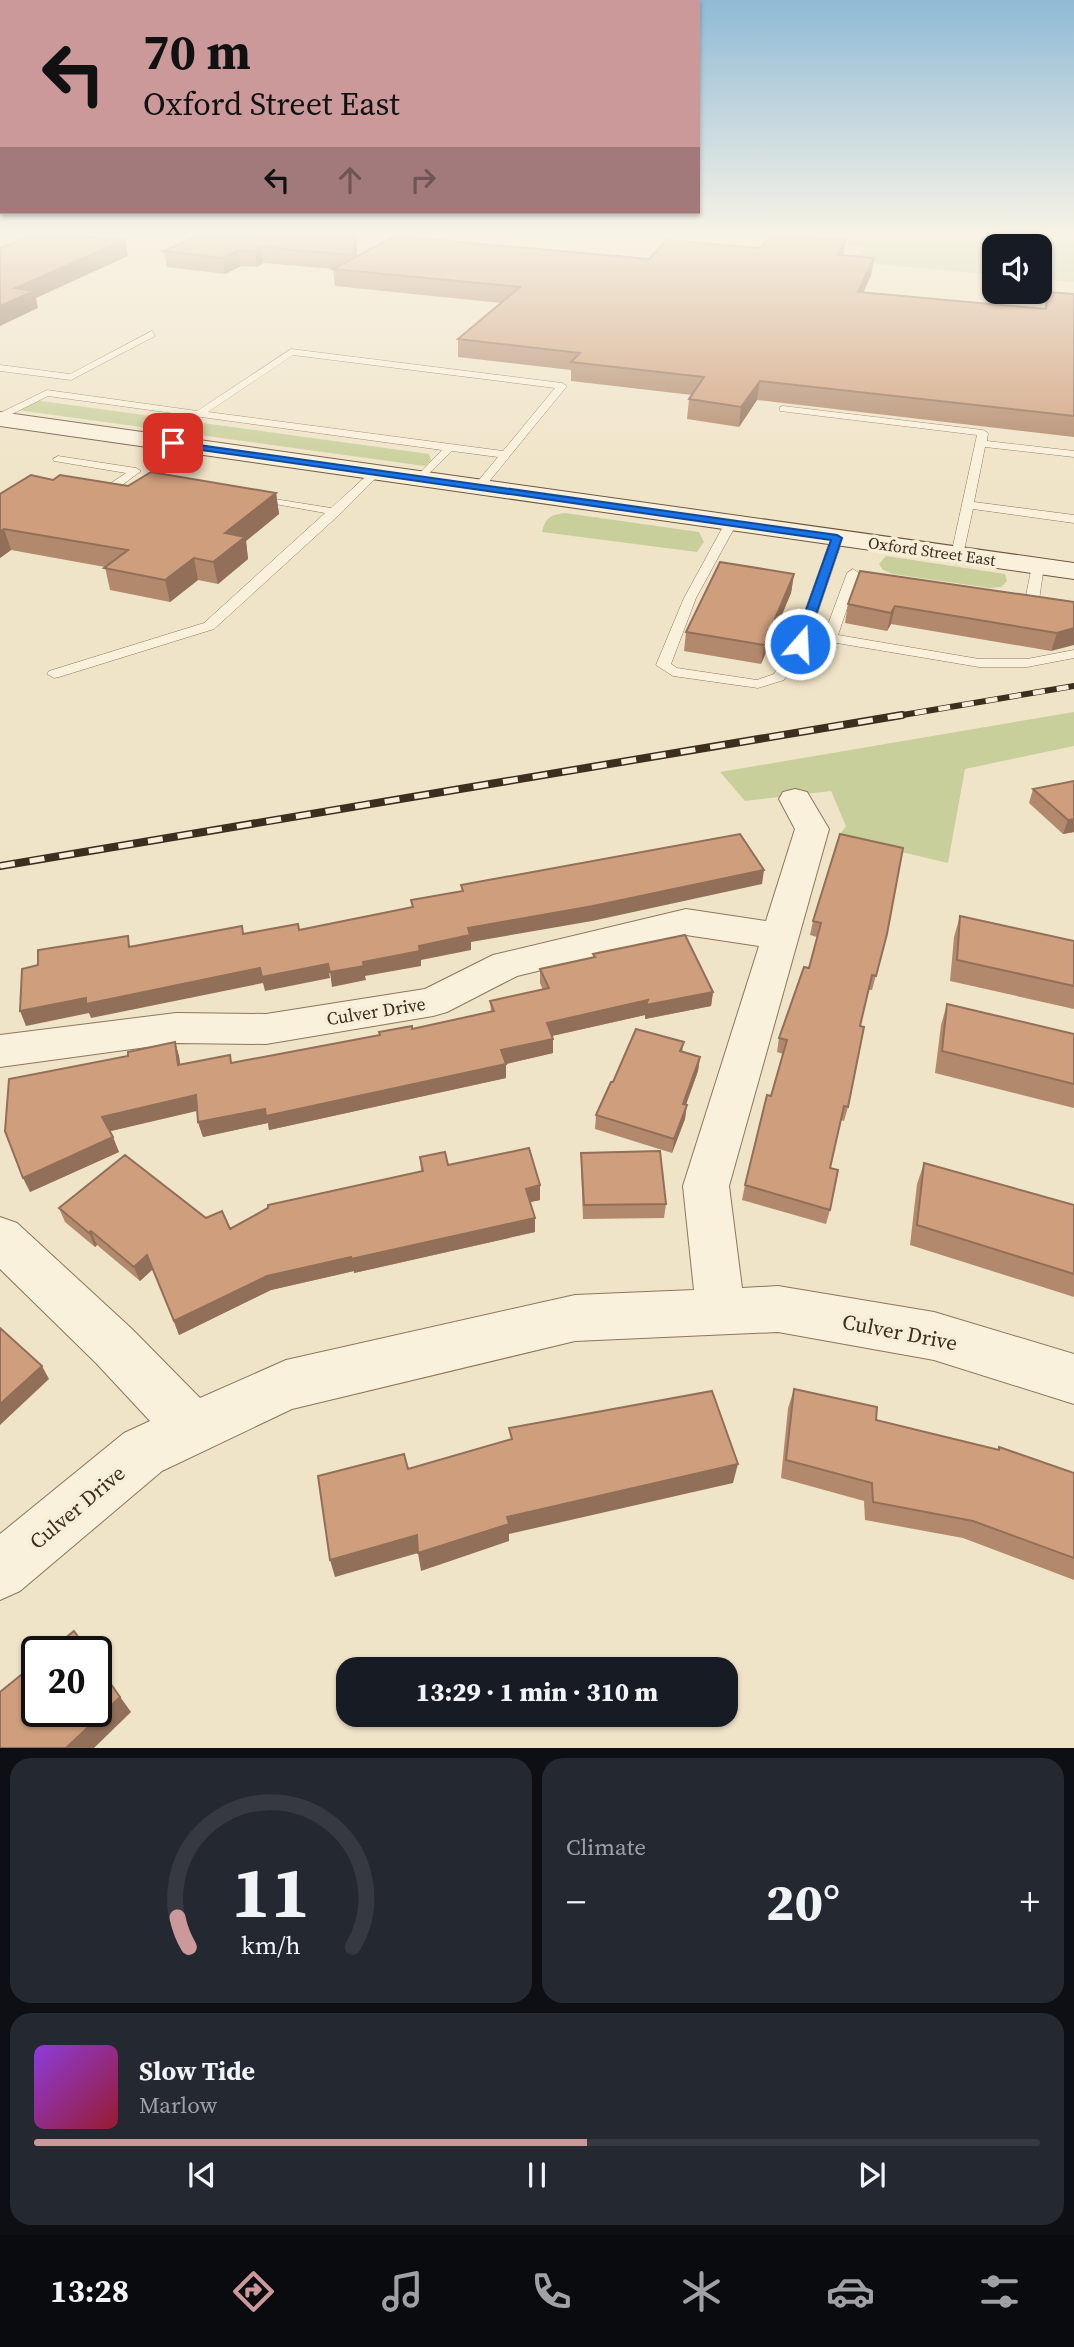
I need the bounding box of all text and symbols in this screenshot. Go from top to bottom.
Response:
text: 70 m [143,18,251,85]
icon: left [28,28,119,119]
text: Oxford Street East [143,82,400,126]
icon: left [258,161,296,199]
icon: ahead [331,161,369,199]
icon: right [404,161,442,199]
map controls [982,234,1052,304]
button: sound [982,234,1052,304]
pin [143,413,203,473]
icon: arrive [154,424,192,462]
street label: Oxford Street East [867,531,998,571]
position arrow [763,607,837,681]
street label: Culver Drive [325,991,427,1031]
street label: Culver Drive [840,1307,960,1357]
street label: Culver Drive [23,1458,131,1556]
speed limit sign: 20 [21,1636,112,1727]
text: 13:29 · 1 min · 310 m [416,1674,658,1710]
text: Climate [566,1831,646,1863]
text: 11 [232,1842,310,1941]
text: 20° [766,1866,840,1937]
text: − [566,1876,586,1928]
text: + [1020,1876,1040,1928]
text: km/h [241,1927,301,1961]
text: Slow Tide [139,2053,255,2089]
text: Marlow [139,2089,217,2121]
icon: previous [183,2156,221,2194]
icon: pause [518,2156,556,2194]
icon: next [853,2156,891,2194]
icon: directions [229,2267,278,2316]
icon: music [378,2267,427,2316]
icon: phone [527,2267,576,2316]
icon: climate [677,2267,726,2316]
icon: car [826,2267,875,2316]
icon: filters [975,2267,1024,2316]
text: 13:28 [50,2269,129,2313]

